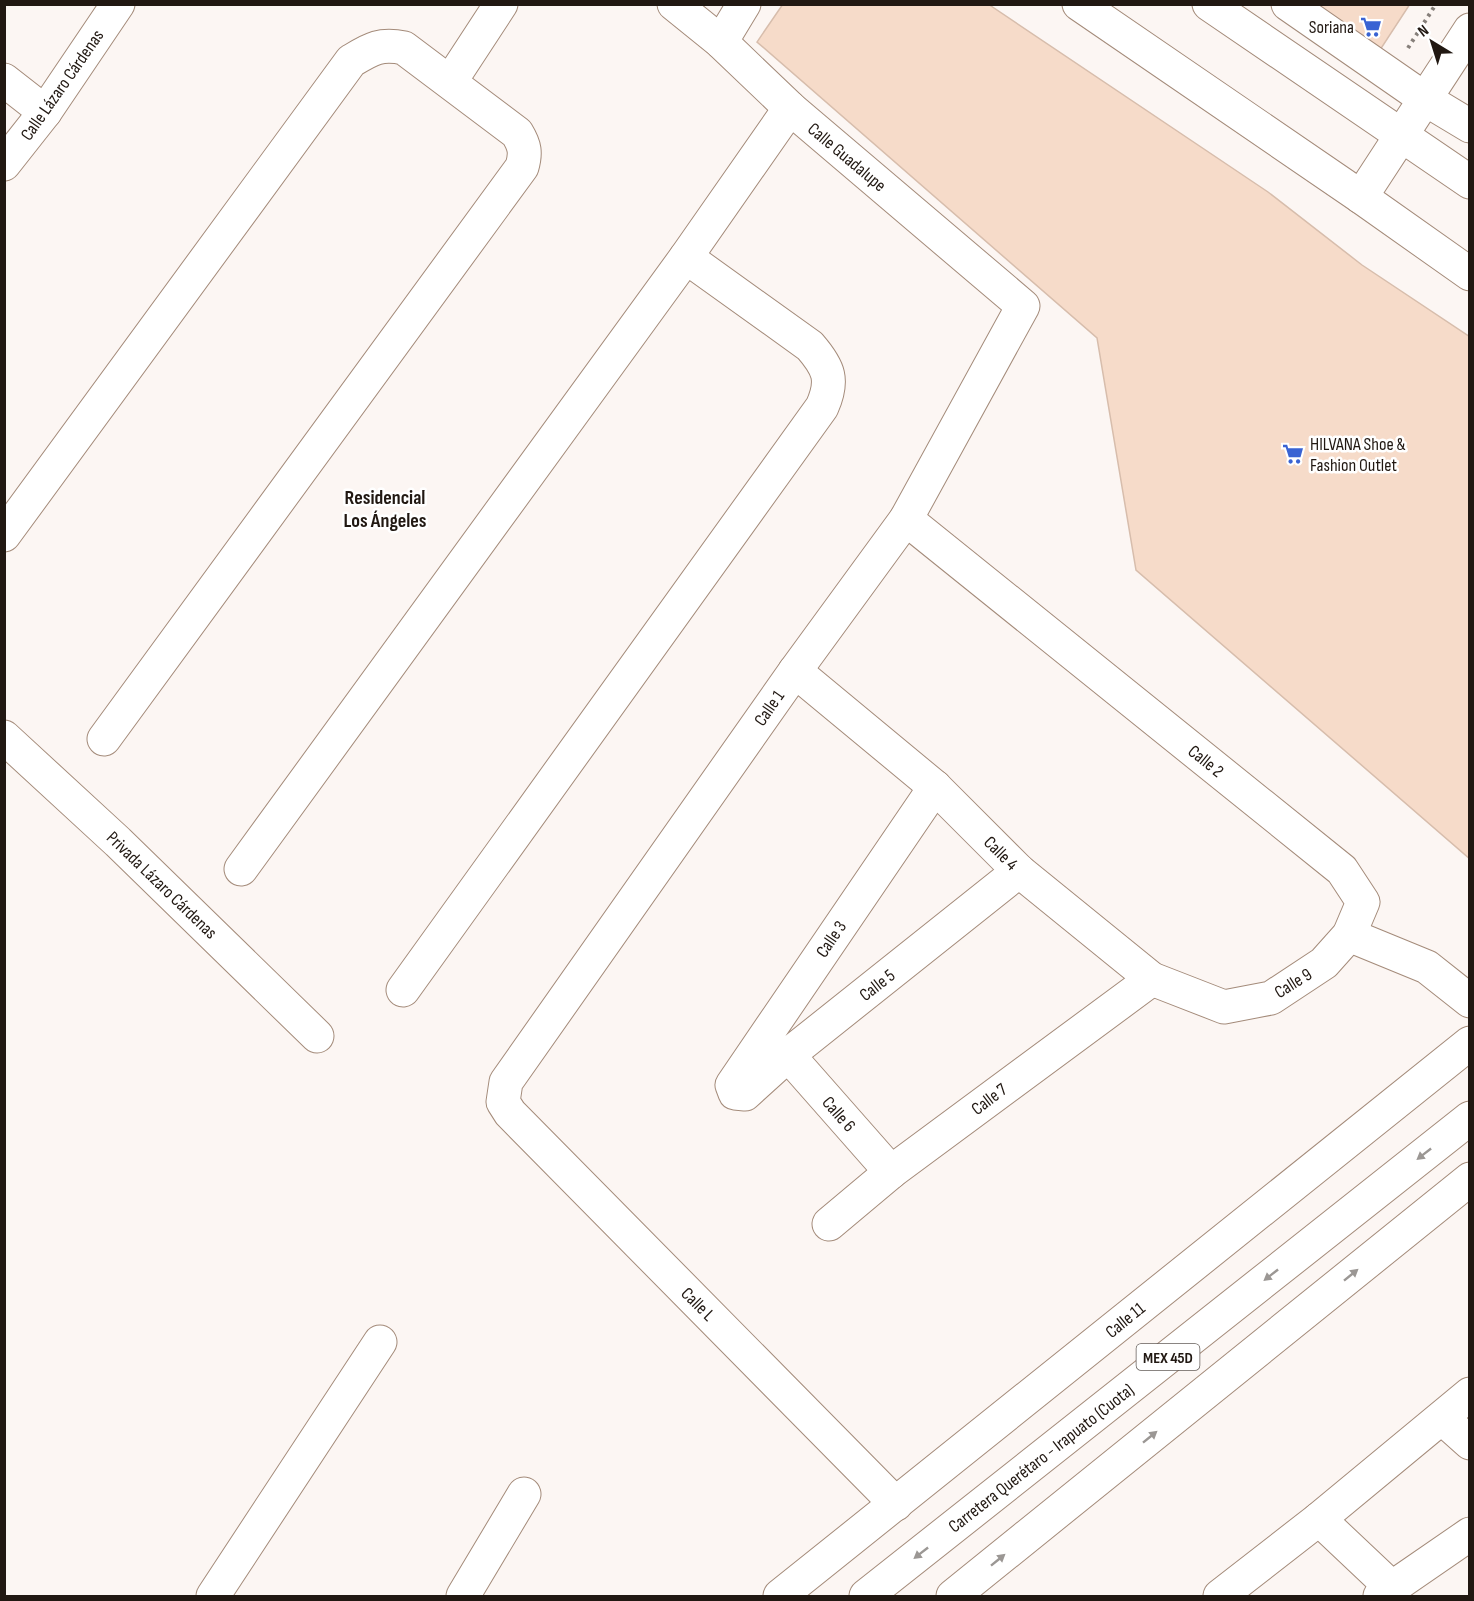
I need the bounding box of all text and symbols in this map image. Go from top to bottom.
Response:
north arrow [1402,12,1462,72]
supermarket icon: Soriana [1359,15,1383,39]
place label: Soriana [1309,17,1354,38]
text: N [1414,21,1433,41]
street label: Calle Lázaro Cárdenas [16,26,108,145]
street label: Calle Guadalupe [803,119,890,196]
place label: HILVANA Shoe & Fashion Outlet [1310,434,1406,476]
supermarket icon: HILVANA Shoe & Fashion Outlet [1281,442,1305,466]
district label: Residencial Los Ángeles [343,486,427,533]
street label: Calle 1 [750,686,789,730]
street label: Calle 2 [1184,741,1228,782]
street label: Privada Lázaro Cárdenas [102,827,221,943]
street label: Calle 4 [979,832,1022,875]
street label: Calle 3 [812,917,851,962]
street label: Calle 9 [1271,964,1316,1003]
street label: Calle 5 [855,965,899,1006]
street label: Calle 7 [967,1079,1012,1120]
street label: Calle 6 [818,1092,860,1136]
one-way arrow [1416,1148,1431,1160]
one-way arrow [1263,1269,1279,1282]
one-way arrow [1343,1270,1358,1282]
street label: Calle L [676,1283,719,1326]
street label: Calle 11 [1101,1298,1150,1343]
road number: MEX 45D [1136,1344,1200,1370]
street label: Carretera Querétaro - Irapuato (Cuota) [944,1380,1138,1537]
one-way arrow [1142,1431,1158,1444]
one-way arrow [913,1546,928,1558]
one-way arrow [990,1553,1006,1566]

